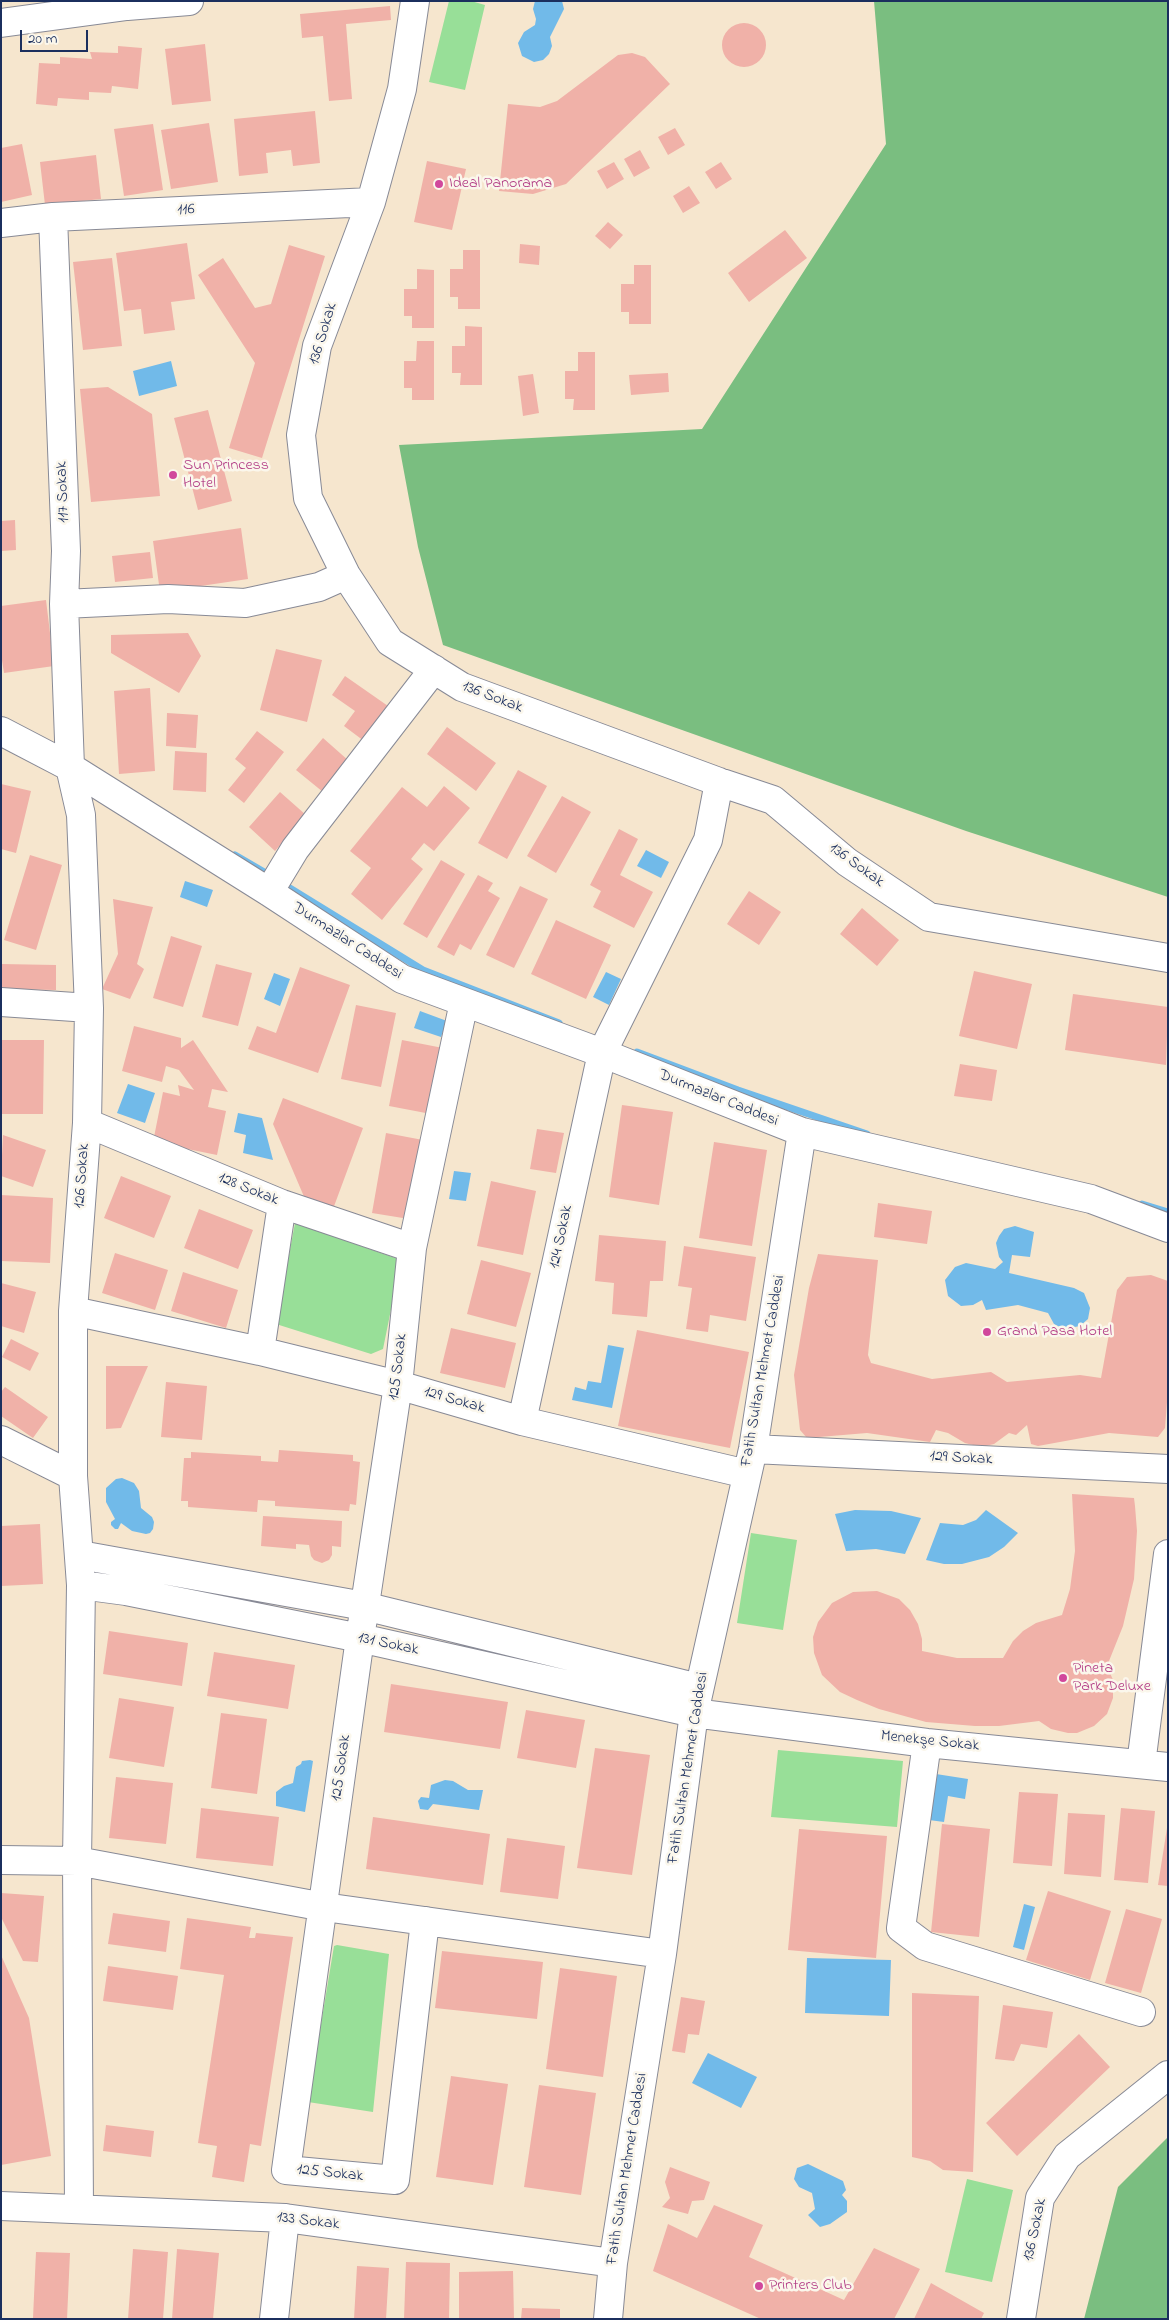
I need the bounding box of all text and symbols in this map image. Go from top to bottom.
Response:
scale bar [22,20,90,52]
text: 20 m [28,28,57,50]
place label: Ideal Panorama [449,174,552,194]
marker: Ideal Panorama [433,178,445,190]
street label: 116 [177,201,195,221]
street label: 136 Sokak [306,301,342,367]
place label: Sun Princess Hotel [183,456,269,494]
street label: 117 Sokak [53,461,75,523]
marker: Sun Princess Hotel [167,469,179,481]
street label: 136 Sokak [459,678,525,718]
street label: 136 Sokak [825,840,887,892]
street label: Durmazlar Caddesi [288,899,406,985]
street label: Durmazlar Caddesi [655,1066,781,1132]
street label: 126 Sokak [71,1143,95,1209]
street label: 128 Sokak [215,1169,281,1211]
street label: 124 Sokak [546,1204,578,1270]
street label: Fatih Sultan Mehmet Caddesi [738,1274,790,1468]
place label: Grand Pasa Hotel [997,1322,1112,1342]
marker: Grand Pasa Hotel [981,1326,993,1338]
street label: 125 Sokak [385,1333,413,1401]
street label: 129 Sokak [421,1383,487,1419]
street label: 129 Sokak [929,1448,993,1470]
street label: 131 Sokak [356,1629,420,1661]
place label: Pineta Park Deluxe [1073,1659,1151,1697]
street label: Fatih Sultan Mehmet Caddesi [664,1671,714,1865]
marker: Pineta Park Deluxe [1057,1672,1069,1684]
street label: Menekşe Sokak [880,1727,980,1757]
street label: 125 Sokak [328,1734,356,1802]
street label: Fatih Sultan Mehmet Caddesi [603,2072,653,2266]
street label: 125 Sokak [296,2161,364,2187]
street label: 136 Sokak [1020,2197,1052,2263]
street label: 133 Sokak [276,2209,340,2235]
place label: Printers Club [769,2276,852,2296]
marker: Printers Club [753,2280,765,2292]

